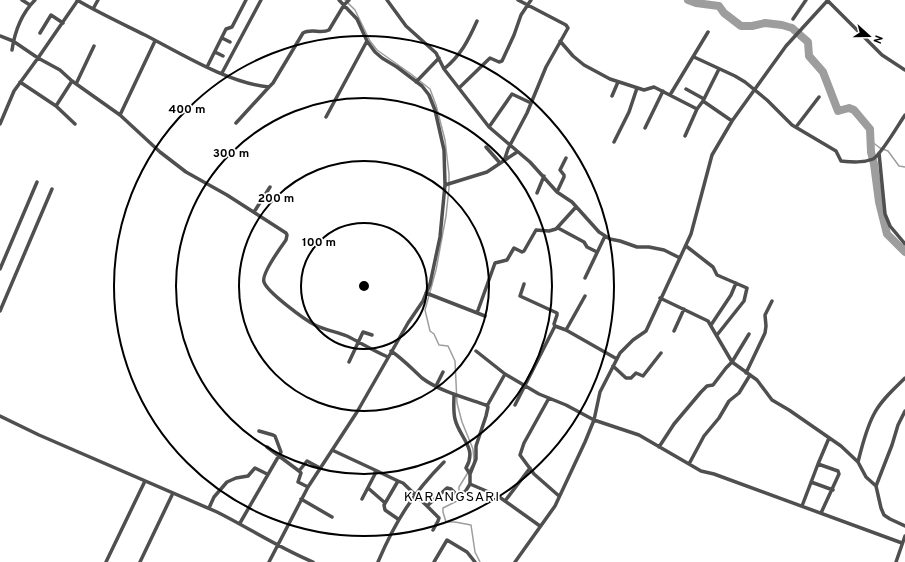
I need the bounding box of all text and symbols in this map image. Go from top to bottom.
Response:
north arrow [849,16,889,56]
text: N [869,33,885,45]
text: 400 m [168,102,206,118]
text: 300 m [213,146,249,162]
text: 200 m [258,191,294,207]
text: 100 m [302,235,336,251]
centre of rings [357,279,371,293]
district label: KARANGSARI [404,489,500,506]

